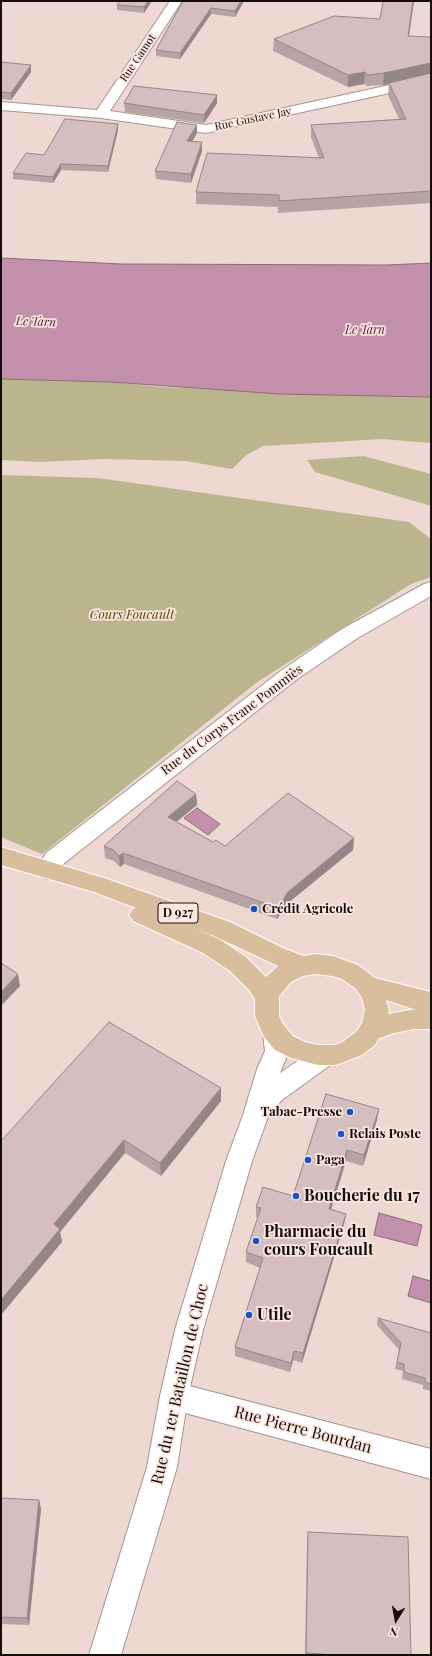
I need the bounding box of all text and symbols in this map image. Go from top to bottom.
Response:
street label: Rue Gamot [117,32,159,84]
street label: Rue Gustave Jay [213,104,293,134]
water label: Le Tarn [16,314,56,330]
water label: Le Tarn [345,323,385,337]
park label: Cours Foucault [90,607,174,623]
street label: Rue du Corps Franc Pommiès [158,662,306,778]
place label: Crédit Agricole [262,901,353,917]
road number: D 927 [158,903,198,923]
marker: Crédit Agricole [249,904,259,914]
place label: Tabac-Presse [261,1104,342,1120]
marker: Tabac-Presse [345,1107,355,1117]
place label: Relais Poste [349,1126,421,1142]
marker: Relais Poste [336,1129,346,1139]
place label: Paga [316,1152,345,1168]
marker: Paga [303,1155,313,1165]
place label: Boucherie du 17 [304,1186,420,1206]
marker: Boucherie du 17 [291,1191,301,1201]
place label: Pharmacie du cours Foucault [264,1222,374,1260]
marker: Pharmacie du cours Foucault [251,1236,261,1246]
street label: Rue du 1er Bataillon de Choc [148,1282,212,1486]
place label: Utile [257,1305,292,1325]
marker: Utile [244,1310,254,1320]
street label: Rue Pierre Bourdan [232,1402,374,1458]
north arrow [376,1600,416,1640]
text: N [388,1624,399,1640]

